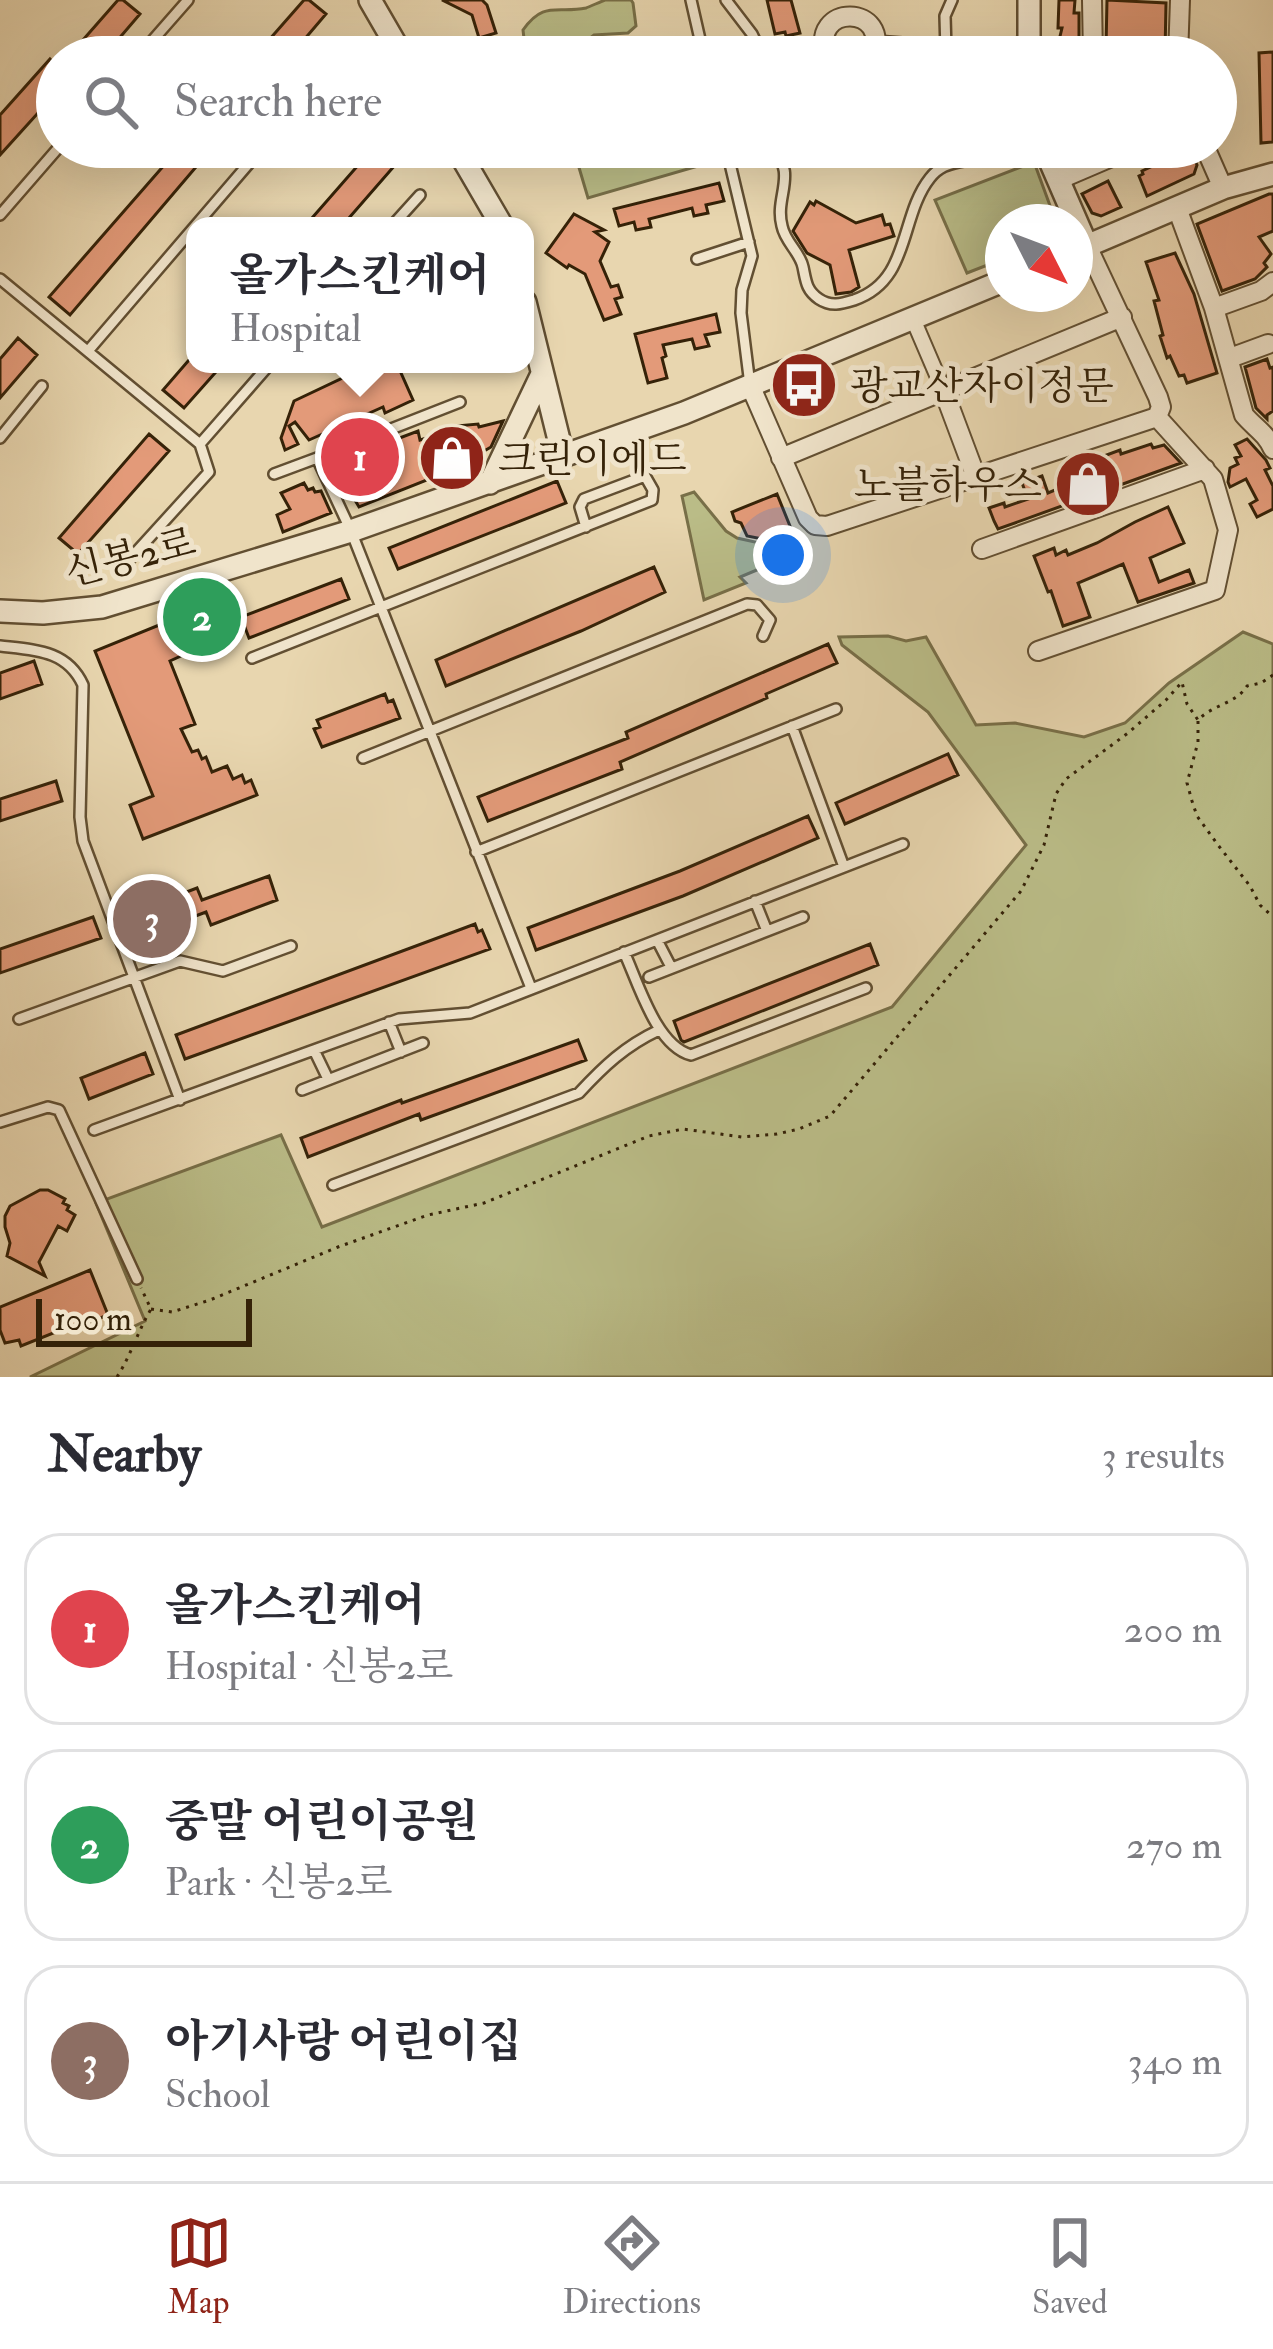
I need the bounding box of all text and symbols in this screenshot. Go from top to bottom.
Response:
search box [36,36,1237,168]
icon: search [78,69,144,135]
text: Search here [174,74,382,130]
north arrow [985,204,1093,312]
popup [186,217,534,373]
text: 올가스킨케어 [230,248,490,304]
text: Hospital [230,304,362,353]
bus stop icon: 광교산자이정문 [769,350,839,420]
place label: 광교산자이정문 [850,362,1114,411]
pin: 1 [321,412,399,502]
shop icon: 크린이에드 [417,423,487,493]
place label: 크린이에드 [498,435,687,484]
shop icon: 노블하우스 [1053,449,1123,519]
place label: 노블하우스 [854,461,1042,510]
street label: 신봉2로 [60,518,201,597]
your location [753,525,813,585]
pin: 2 [163,572,241,662]
pin: 3 [113,874,191,964]
scale bar [36,1293,252,1346]
text: 100 m [54,1299,132,1340]
text: Nearby [48,1423,201,1487]
text: 3 results [1102,1431,1225,1480]
text: 올가스킨케어 [165,1578,426,1634]
text: 1 [83,1605,97,1654]
text: 200 m [1124,1605,1222,1654]
text: Hospital · 신봉2로 [165,1642,454,1691]
text: 중말 어린이공원 [165,1794,479,1850]
text: 2 [80,1821,100,1870]
text: 270 m [1126,1821,1222,1870]
text: Park · 신봉2로 [165,1858,393,1907]
text: 아기사랑 어린이집 [165,2014,522,2070]
text: 3 [83,2037,97,2086]
text: 340 m [1128,2037,1222,2086]
text: School [165,2070,270,2119]
tab: Map [166,2210,232,2323]
tab: Directions [563,2210,701,2323]
tab: Saved [1032,2210,1107,2323]

